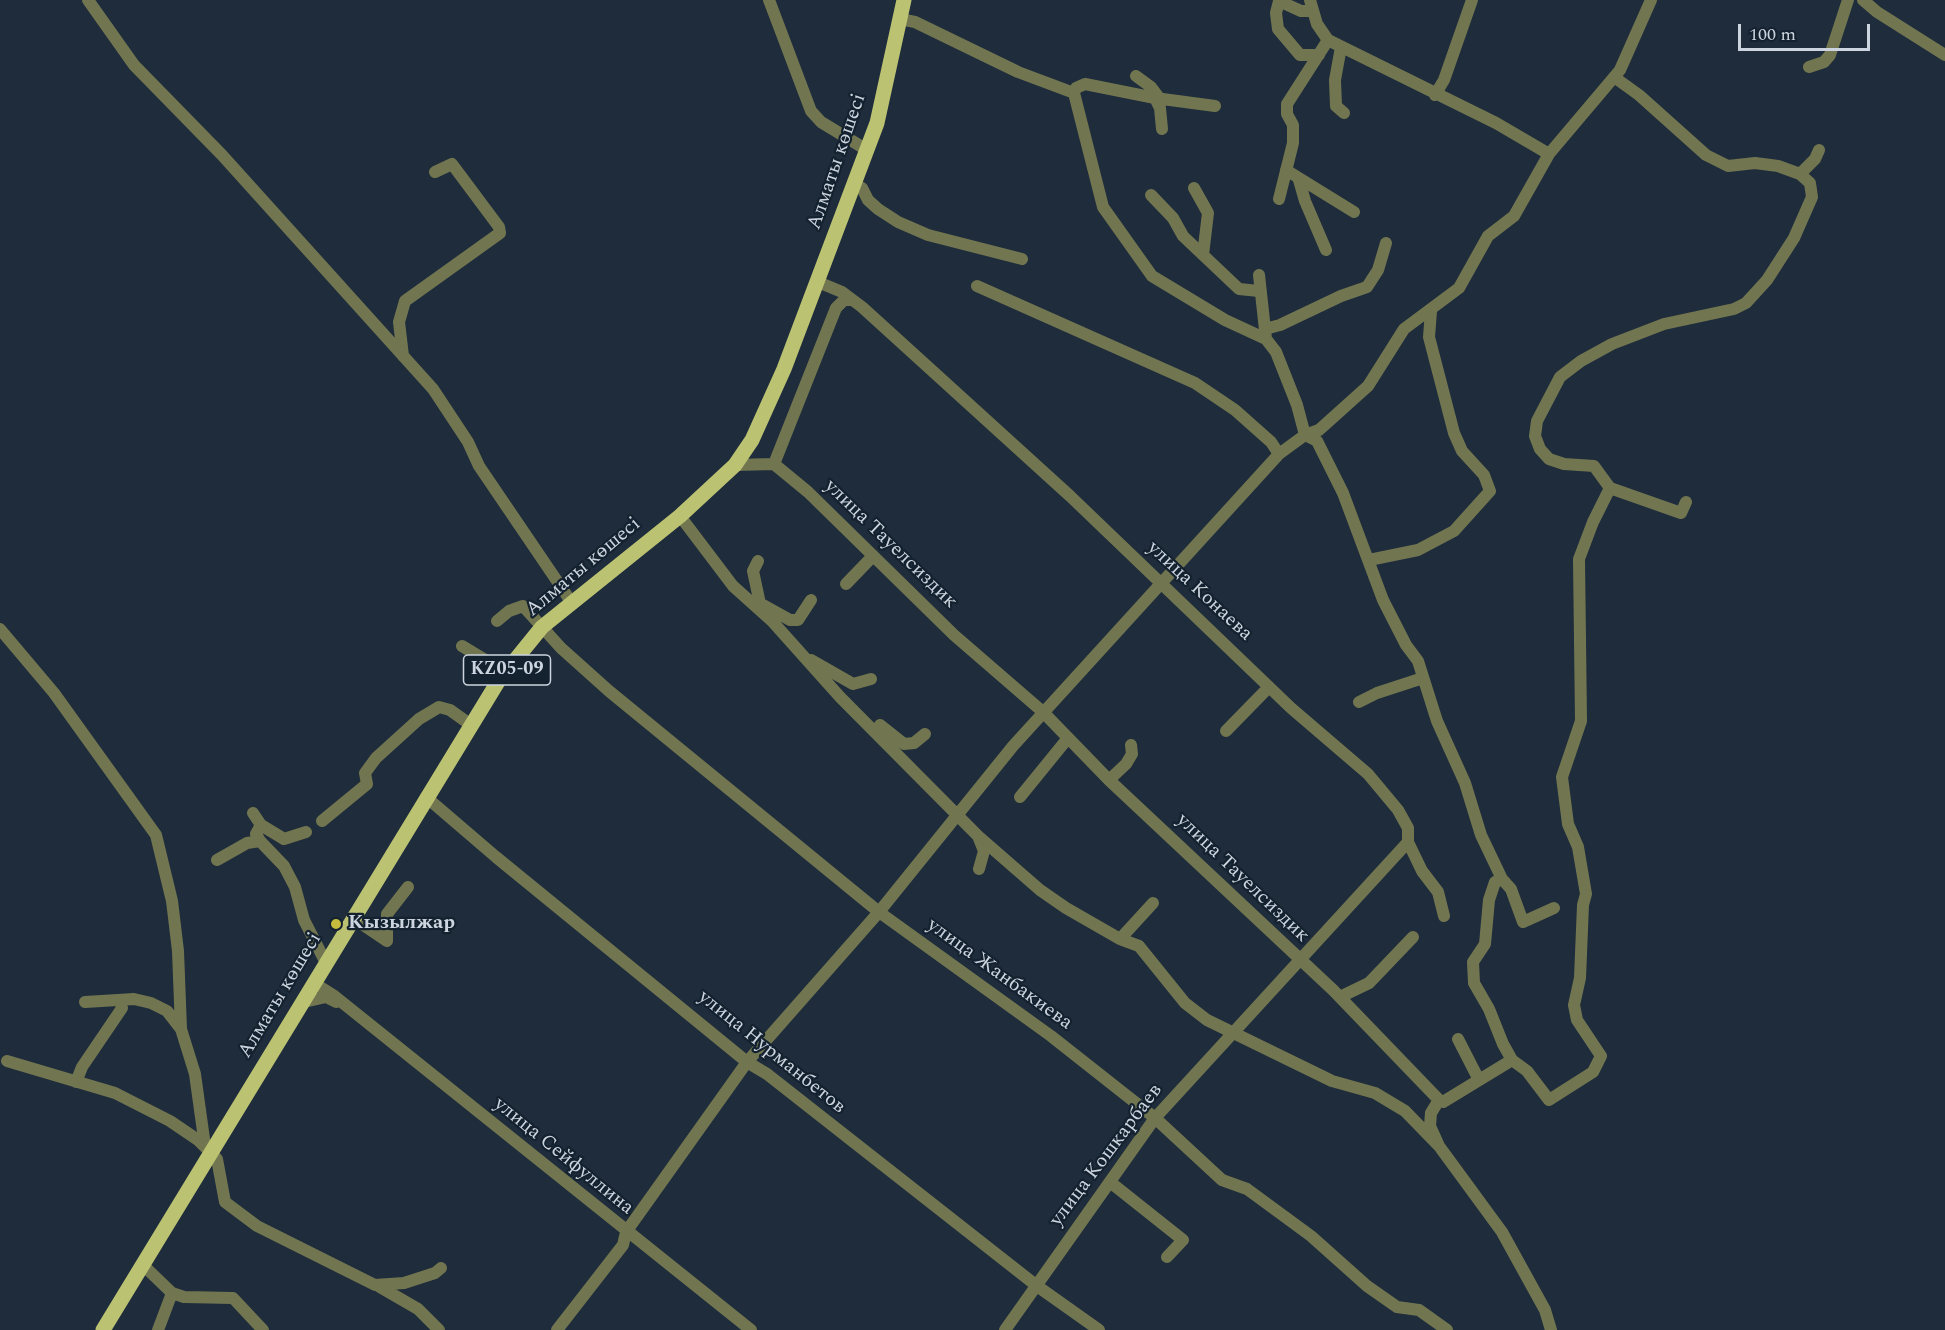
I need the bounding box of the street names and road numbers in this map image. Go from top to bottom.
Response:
street label: Алматы көшесі [804,91,872,233]
street label: улица Тауелсиздик [818,475,962,615]
street label: Алматы көшесі [522,513,646,623]
street label: улица Конаева [1141,537,1257,647]
road number: KZ05-09 [464,655,550,685]
street label: улица Тауелсиздик [1170,809,1314,949]
street label: улица Жанбакиева [921,914,1077,1036]
street label: Алматы көшесі [234,929,328,1063]
street label: улица Нурманбетов [692,986,850,1120]
street label: улица Кошкарбаев [1046,1080,1168,1232]
street label: улица Сейфуллина [488,1093,638,1221]

